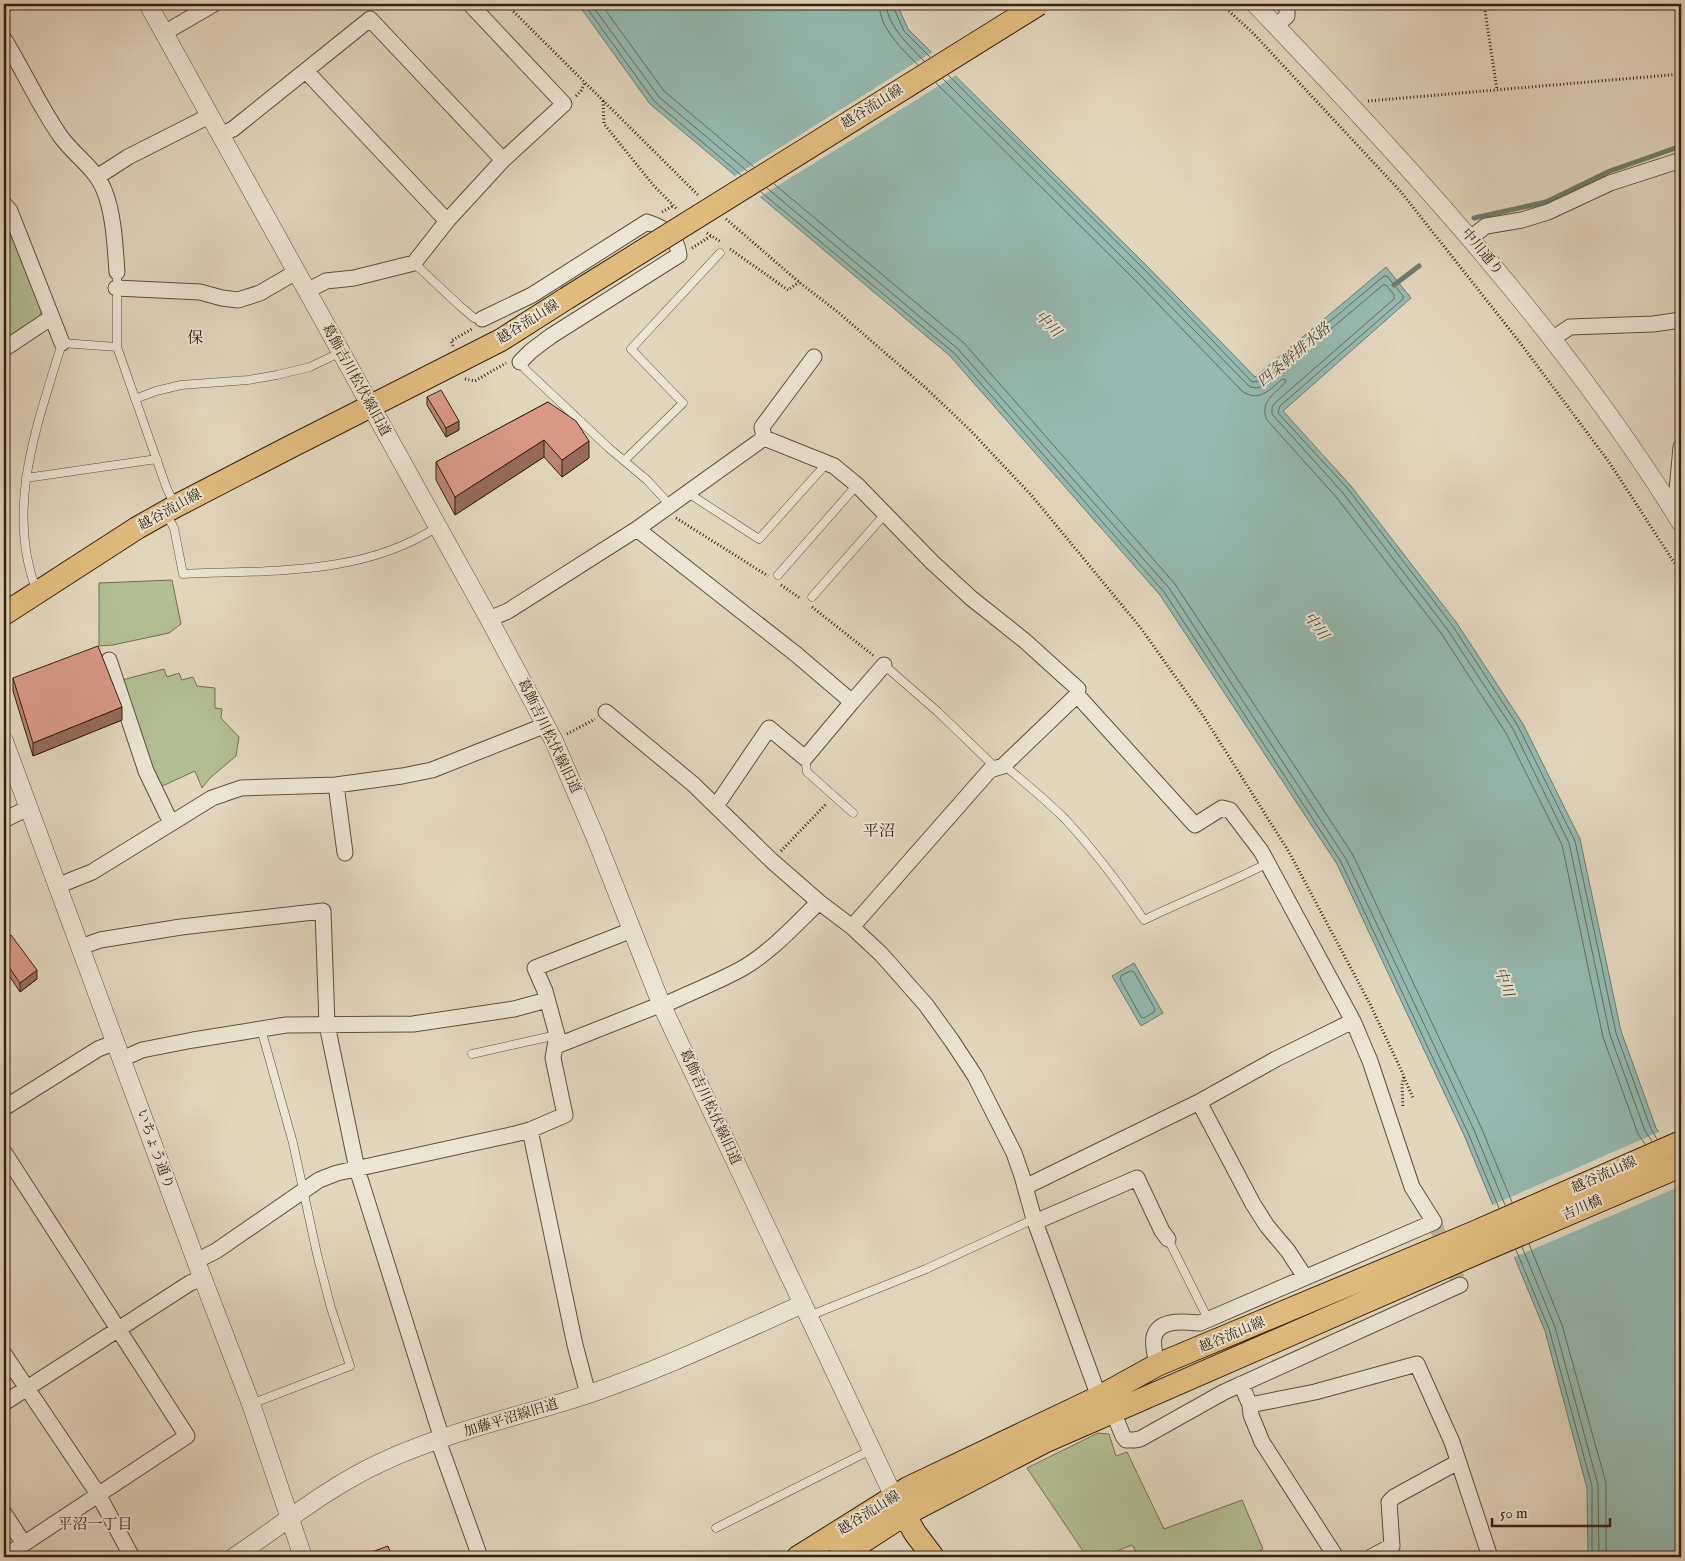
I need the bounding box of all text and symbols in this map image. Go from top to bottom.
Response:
street label: 越谷流山線 [838,81,906,133]
street label: 中川通り [1457,225,1507,279]
street label: 越谷流山線 [494,296,562,348]
water label: 中川 [1031,307,1067,343]
water label: 四条幹排水路 [1253,318,1335,391]
street label: 葛飾吉川松伏線旧道 [318,321,394,439]
district label: 保 [187,329,203,349]
street label: 越谷流山線 [135,485,205,535]
water label: 中川 [1299,608,1334,645]
street label: 葛飾吉川松伏線旧道 [513,675,585,797]
district label: 平沼 [863,822,895,842]
water label: 中川 [1490,965,1519,1001]
street label: 葛飾吉川松伏線旧道 [675,1046,745,1168]
street label: いちょう通り [132,1106,178,1192]
street label: 越谷流山線 [1568,1153,1640,1197]
street label: 吉川橋 [1559,1192,1605,1224]
street label: 越谷流山線 [1196,1313,1268,1357]
street label: 加藤平沼線旧道 [462,1395,560,1441]
street label: 越谷流山線 [835,1487,903,1539]
scale bar [1492,1496,1610,1528]
text: 50 m [1500,1504,1528,1523]
district label: 平沼一丁目 [57,1515,133,1534]

